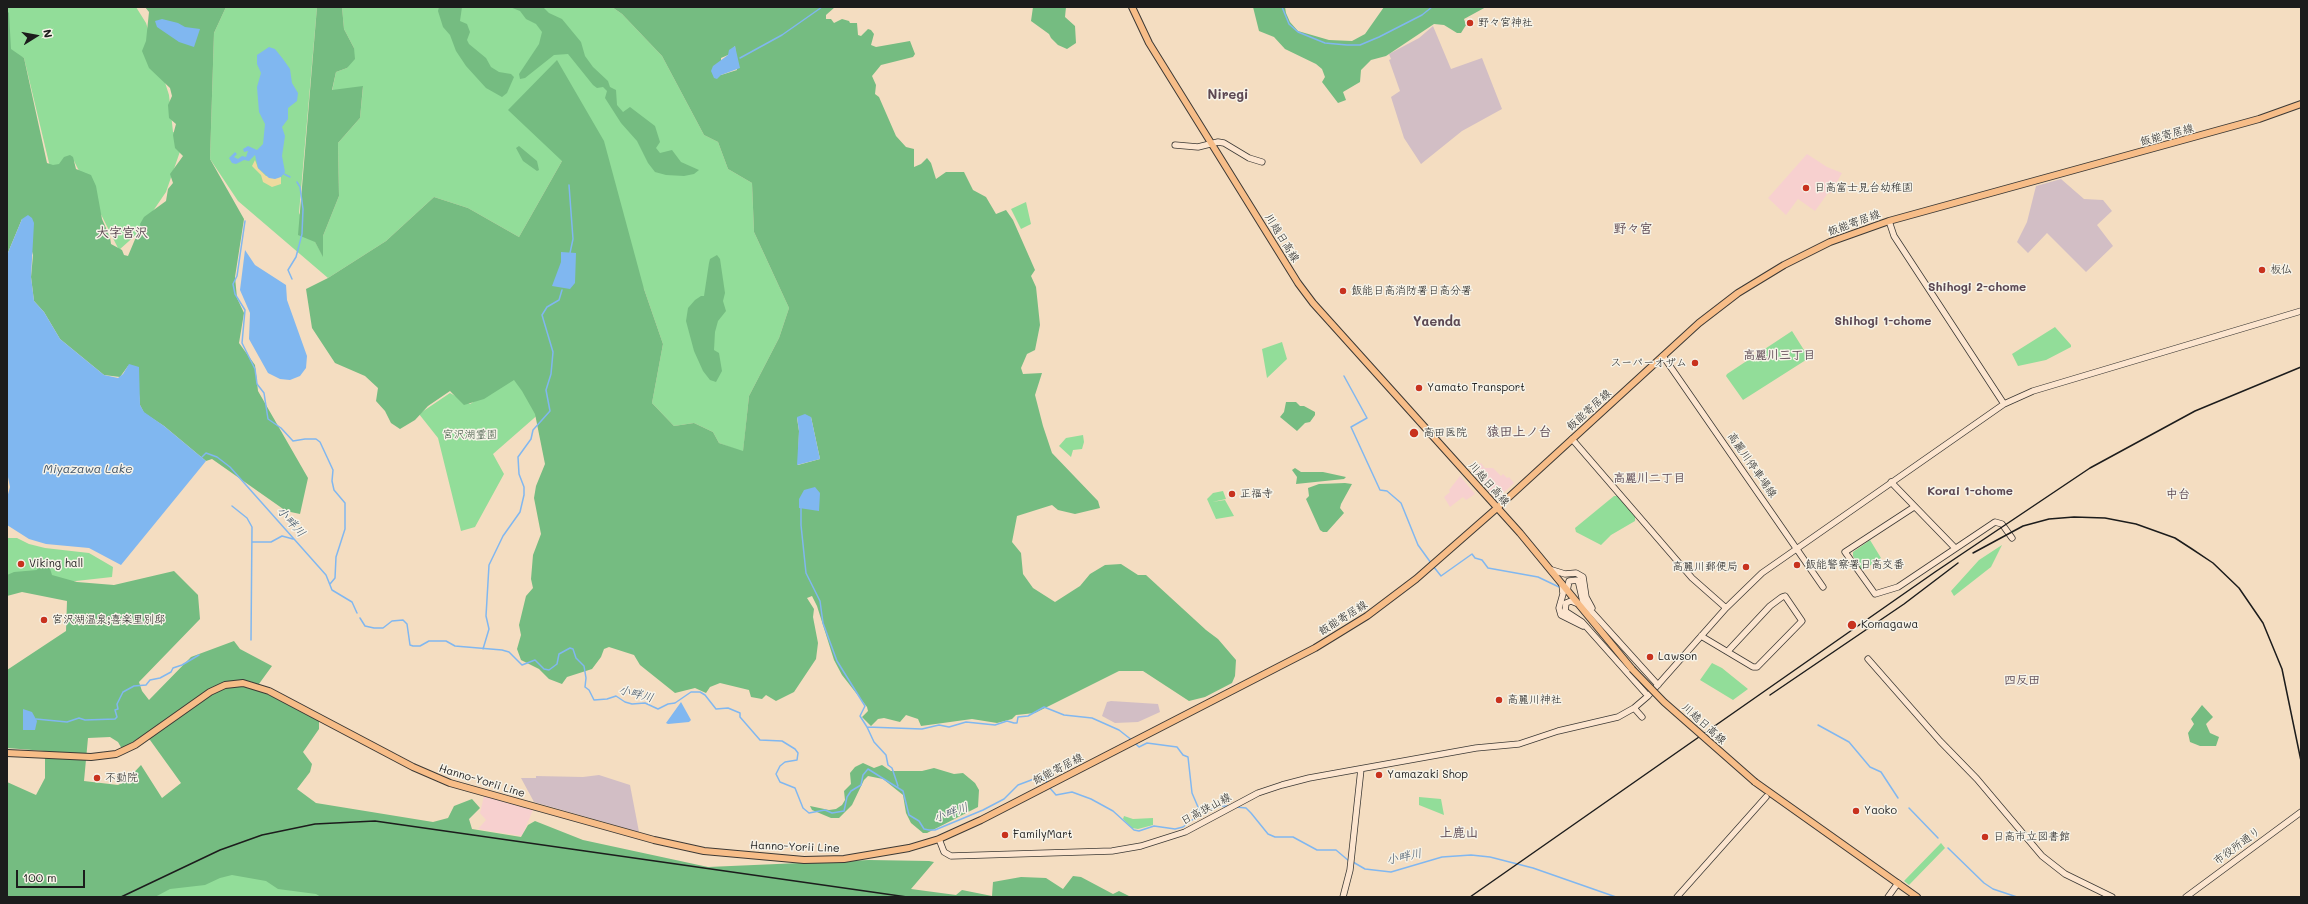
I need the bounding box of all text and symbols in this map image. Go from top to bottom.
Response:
north arrow [16,16,56,56]
place label: 野々宮神社 [1478,16,1533,30]
marker: 野々宮神社 [1465,18,1475,28]
text: N [40,28,56,39]
district label: Niregi [1208,87,1248,103]
street label: 飯能寄居線 [2139,122,2195,148]
place label: 日高富士見台幼稚園 [1814,181,1913,195]
marker: 日高富士見台幼稚園 [1801,183,1811,193]
street label: 飯能寄居線 [1826,207,1882,239]
street label: 川越日高線 [1262,211,1302,265]
district label: 野々宮 [1614,221,1652,237]
district label: 大字宮沢 [96,225,148,241]
place label: 板仏 [2270,263,2292,277]
marker: 板仏 [2257,265,2267,275]
district label: Shihogi 2-chome [1928,280,2026,294]
place label: 飯能日高消防署日高分署 [1351,284,1472,298]
marker: 飯能日高消防署日高分署 [1338,286,1348,296]
district label: Yaenda [1413,314,1461,330]
district label: Shihogi 1-chome [1835,314,1931,328]
district label: 高麗川三丁目 [1743,348,1815,362]
place label: スーパーオザム [1610,356,1687,370]
marker: スーパーオザム [1690,358,1700,368]
place label: Yamato Transport [1427,381,1525,395]
marker: Yamato Transport [1414,383,1424,393]
street label: 飯能寄居線 [1564,387,1614,433]
district label: 猿田上ノ台 [1487,424,1551,440]
place label: 高田医院 [1423,426,1467,440]
marker: 高田医院 [1408,427,1420,439]
park label: 宮沢湖霊園 [443,428,497,442]
street label: 高麗川停車場線 [1725,430,1779,500]
street label: 川越日高線 [1466,459,1512,509]
water label: Miyazawa Lake [43,462,133,476]
district label: 高麗川二丁目 [1613,471,1685,485]
district label: Korai 1-chome [1927,484,2013,498]
place label: 正福寺 [1240,487,1273,501]
district label: 中台 [2166,487,2190,501]
marker: 正福寺 [1227,489,1237,499]
water label: 小畔川 [274,504,308,540]
place label: Viking hall [29,557,83,571]
place label: 飯能警察署日高交番 [1805,558,1904,572]
marker: Viking hall [16,559,26,569]
place label: 高麗川郵便局 [1672,560,1738,574]
marker: 飯能警察署日高交番 [1792,560,1802,570]
marker: 高麗川郵便局 [1741,562,1751,572]
street label: 飯能寄居線 [1316,598,1370,638]
place label: 宮沢湖温泉;喜楽里別邸 [52,613,166,627]
marker: 宮沢湖温泉;喜楽里別邸 [39,615,49,625]
place label: Komagawa [1861,618,1918,632]
marker: Komagawa [1846,619,1858,631]
place label: Lawson [1658,650,1697,664]
marker: Lawson [1645,652,1655,662]
district label: 四反田 [2004,673,2040,687]
water label: 小畔川 [617,682,655,706]
place label: 高麗川神社 [1507,693,1562,707]
marker: 高麗川神社 [1494,695,1504,705]
street label: 川越日高線 [1679,701,1729,747]
street label: 飯能寄居線 [1031,751,1085,787]
street label: Hanno-Yorii Line [437,762,527,800]
place label: Yamazaki Shop [1387,768,1468,782]
marker: Yamazaki Shop [1374,770,1384,780]
place label: 不動院 [105,771,138,785]
marker: 不動院 [92,773,102,783]
street label: 日高狭山線 [1179,790,1233,828]
water label: 小畔川 [932,800,970,826]
place label: Yaoko [1864,804,1897,818]
marker: Yaoko [1851,806,1861,816]
street label: 市役所通り [2211,824,2263,868]
district label: 上鹿山 [1440,825,1478,841]
place label: FamilyMart [1013,828,1073,842]
marker: FamilyMart [1000,830,1010,840]
place label: 日高市立図書館 [1993,830,2070,844]
marker: 日高市立図書館 [1980,832,1990,842]
street label: Hanno-Yorii Line [750,839,840,855]
water label: 小畔川 [1385,846,1423,868]
scale bar [18,862,87,888]
text: 100 m [23,869,57,885]

